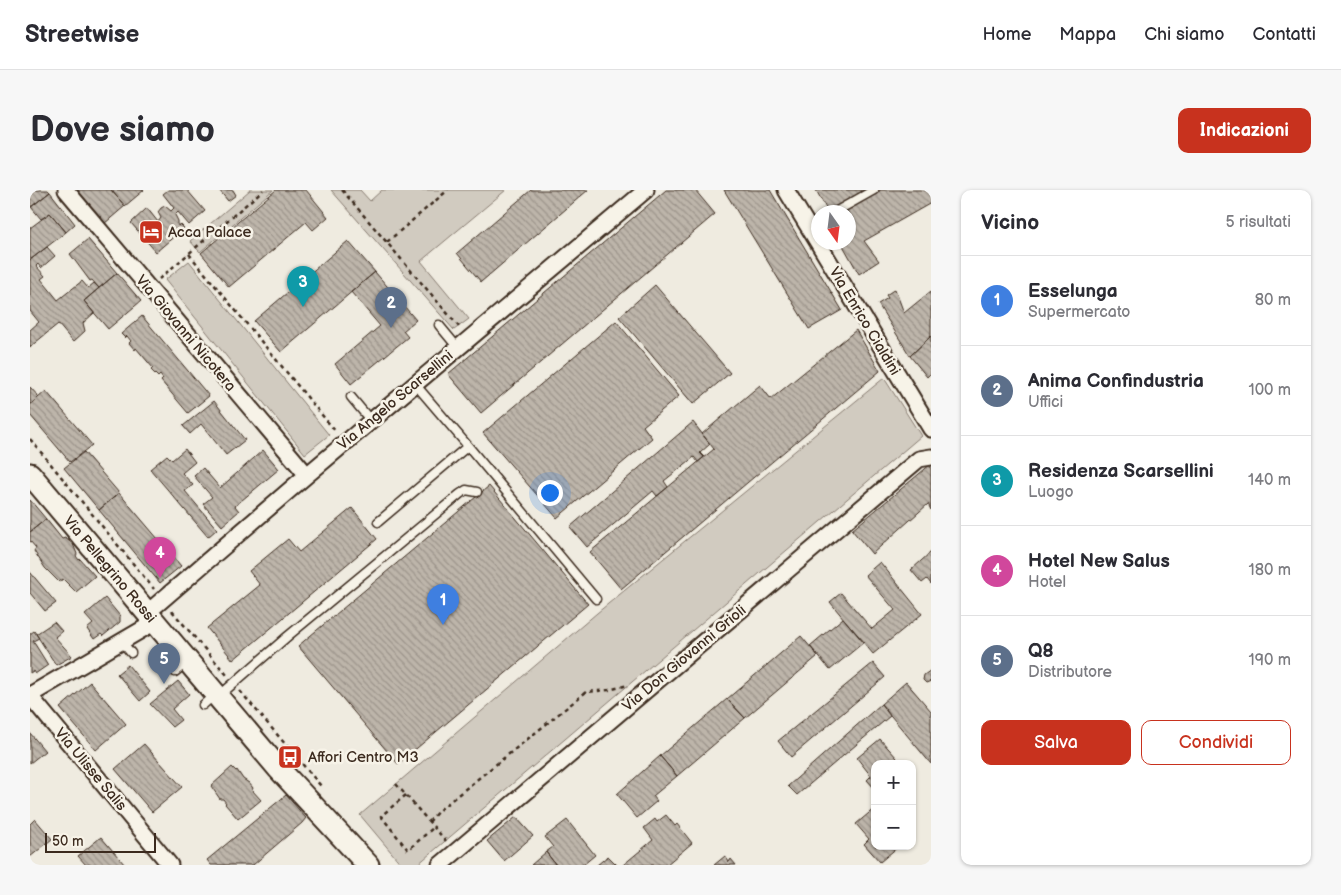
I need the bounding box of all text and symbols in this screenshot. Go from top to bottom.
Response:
text: Streetwise [25,20,139,49]
text: Home [982,24,1031,45]
text: Mappa [1059,24,1116,45]
text: Chi siamo [1144,24,1224,45]
text: Contatti [1252,24,1316,45]
button: Indicazioni [1178,108,1311,153]
text: Dove siamo [30,109,215,152]
north arrow [811,205,856,250]
text: Vicino [981,210,1039,235]
text: 5 risultati [1225,213,1291,232]
hotel icon: Acca Palace [138,219,164,245]
place label: Acca Palace [168,223,251,242]
street label: Via Enrico Cialdini [825,264,904,379]
pin: 3 [287,266,319,307]
street label: Via Giovanni Nicotera [131,271,240,395]
text: Esselunga [1028,280,1118,303]
pin: 2 [375,287,407,328]
text: 1 [994,291,1000,310]
text: 80 m [1255,291,1291,310]
text: Supermercato [1028,303,1130,322]
street label: Via Angelo Scarsellini [333,346,457,454]
text: Anima Confindustria [1028,370,1204,393]
text: 2 [992,381,1002,400]
text: 100 m [1248,381,1291,400]
text: Uffici [1028,393,1063,412]
text: Residenza Scarsellini [1028,460,1214,483]
text: 3 [992,471,1002,490]
text: 140 m [1248,471,1291,490]
your location [537,480,563,506]
text: Luogo [1028,483,1074,502]
street label: Via Pellegrino Rossi [59,512,160,627]
pin: 4 [144,537,176,578]
text: Hotel New Salus [1028,550,1170,573]
text: 4 [992,561,1002,580]
text: 180 m [1249,561,1291,580]
text: Hotel [1028,573,1066,592]
pin: 1 [427,584,459,625]
street label: Via Don Giovanni Grioli [619,601,750,716]
text: Q8 [1028,640,1054,663]
pin: 5 [148,643,180,684]
text: 5 [992,651,1002,670]
text: 190 m [1249,651,1291,670]
text: Distributore [1028,663,1112,682]
button: Salva [981,720,1131,765]
button: Condividi [1141,720,1291,765]
street label: Via Ulisse Salis [50,724,131,815]
bus stop icon: Affori Centro M3 [277,744,303,770]
place label: Affori Centro M3 [308,748,419,767]
map controls [871,760,916,850]
button: + [871,760,916,805]
button: − [871,805,916,850]
scale bar [45,830,156,853]
text: 50 m [52,833,84,850]

